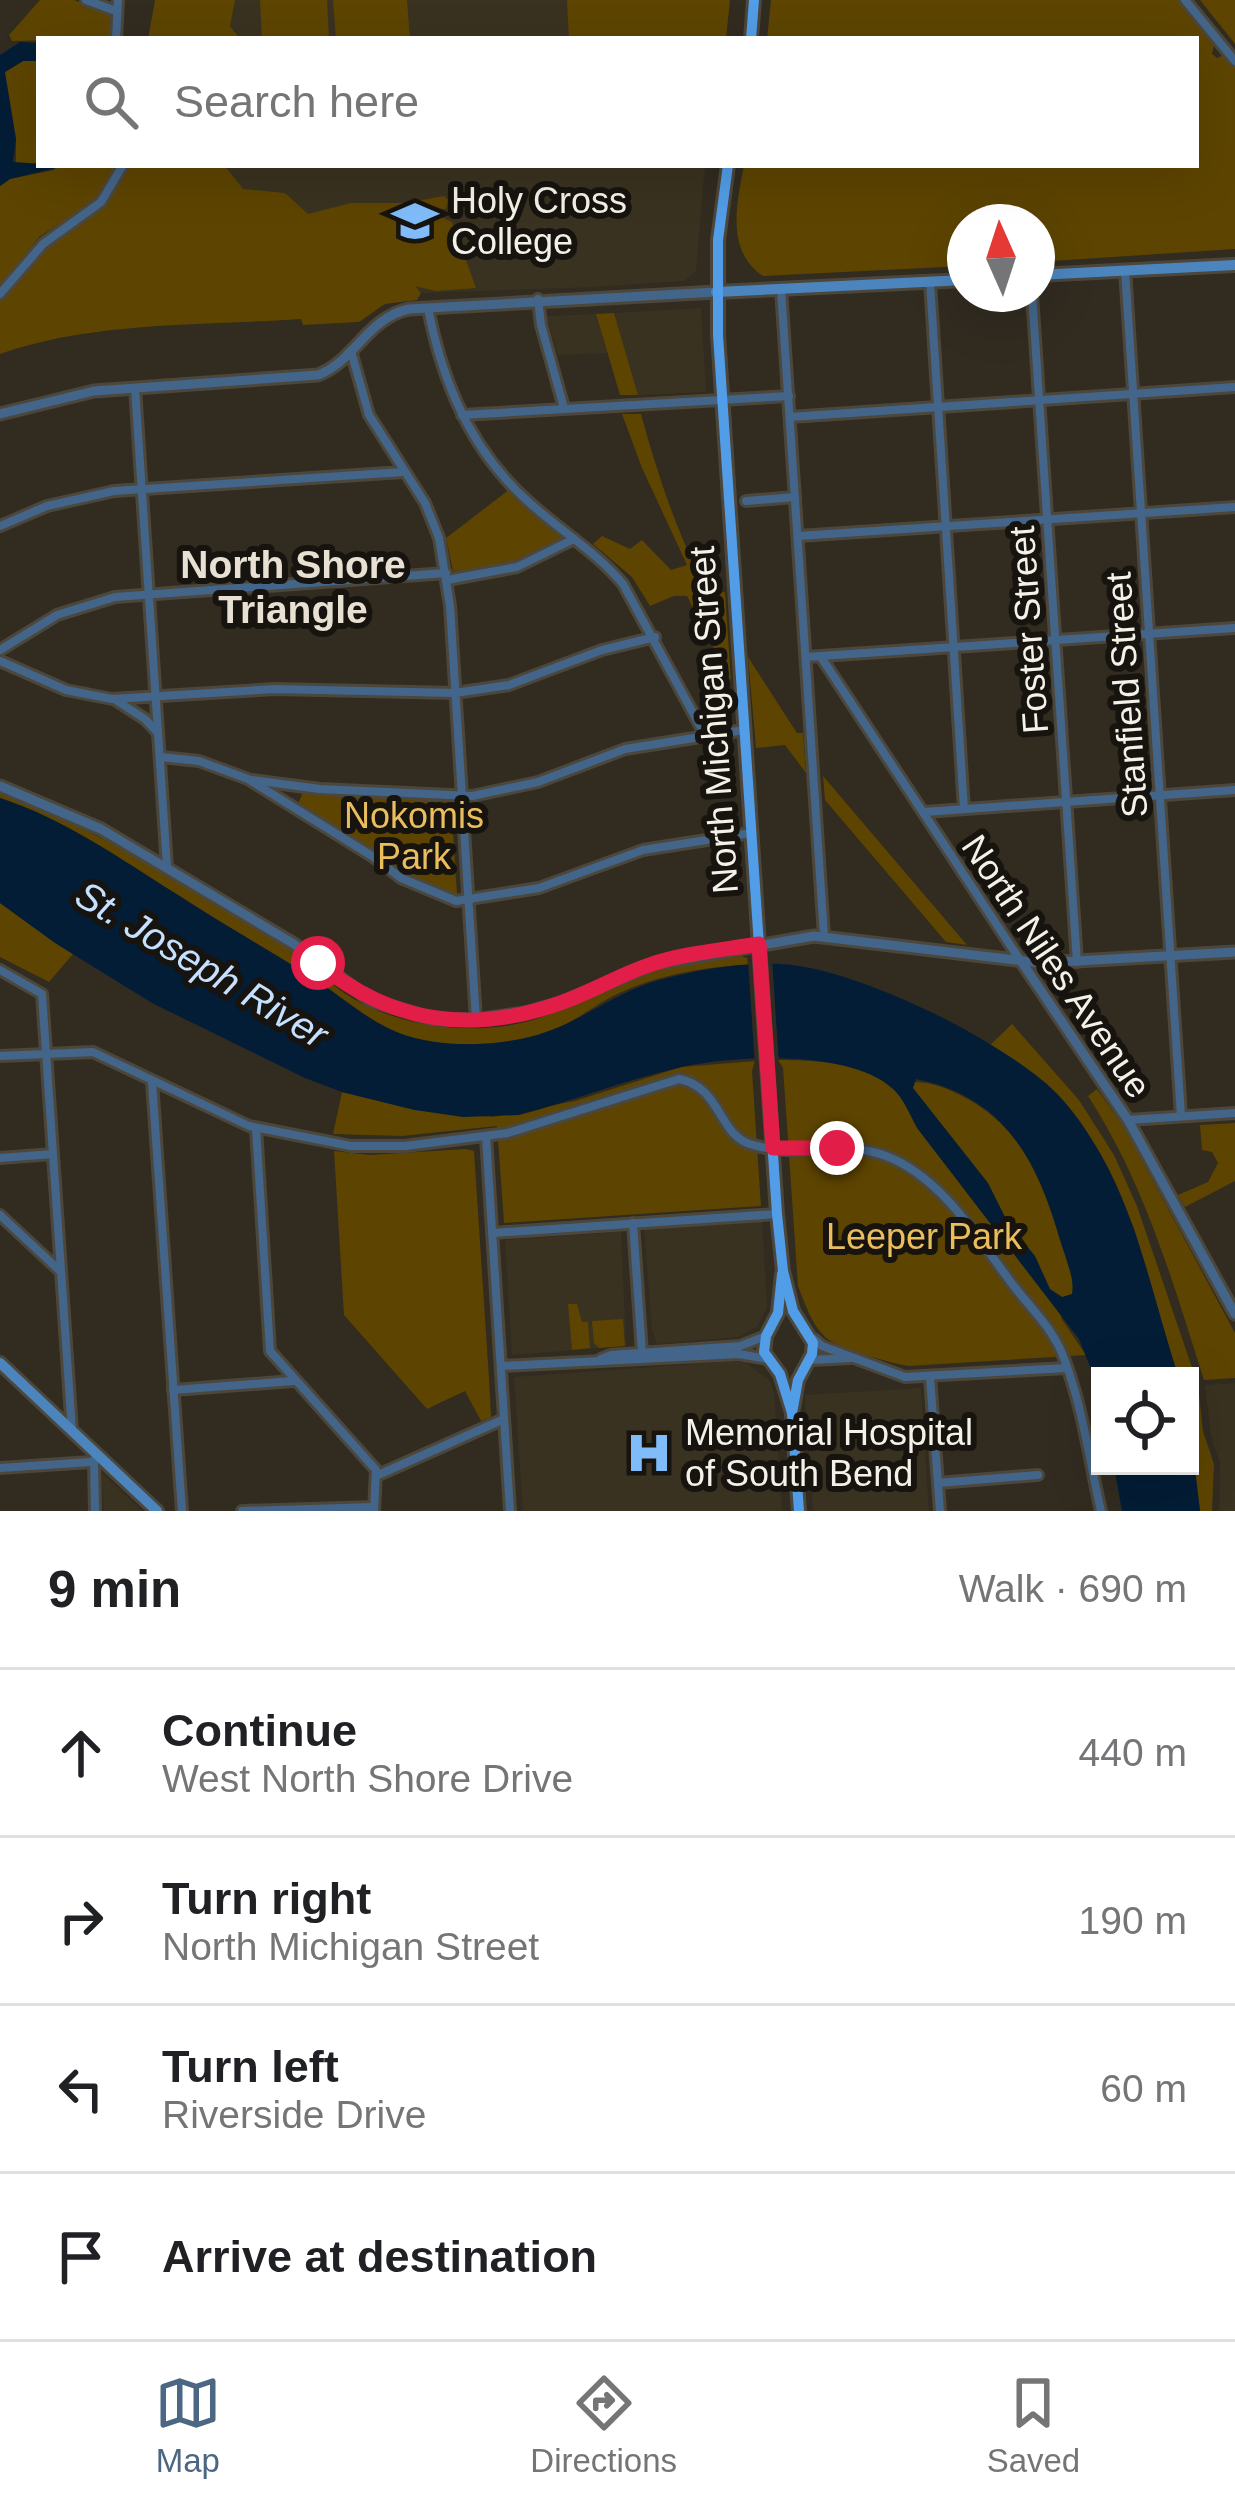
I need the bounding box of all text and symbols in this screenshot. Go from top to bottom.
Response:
search box [36,36,1199,168]
icon: search [78,69,144,135]
text: Search here [174,76,419,127]
place label: Holy Cross College [451,180,627,262]
school or university icon: Holy Cross College [390,196,440,246]
north arrow [947,204,1055,312]
street label: Foster Street [1001,525,1056,735]
district label: North Shore Triangle [180,543,406,631]
street label: North Michigan Street [681,545,746,895]
street label: Stanfield Street [1097,571,1156,819]
park label: Nokomis Park [344,795,484,877]
street label: North Niles Avenue [954,827,1160,1105]
water label: St. Joseph River [68,872,337,1058]
route start [291,936,345,990]
route end [810,1121,864,1175]
park label: Leeper Park [826,1216,1023,1257]
map controls [1091,1367,1199,1475]
button: locate [1091,1367,1199,1475]
place label: Memorial Hospital of South Bend [685,1412,973,1494]
hospital icon: Memorial Hospital of South Bend [624,1428,674,1478]
text: 9 min [48,1561,181,1618]
text: Walk · 690 m [959,1567,1187,1610]
text: Continue [162,1705,357,1756]
icon: ahead [48,1720,114,1786]
text: 440 m [1079,1731,1187,1774]
text: West North Shore Drive [162,1757,573,1800]
text: Turn right [162,1873,371,1924]
icon: right [48,1888,114,1954]
text: 190 m [1079,1899,1187,1942]
text: North Michigan Street [162,1925,539,1968]
text: Turn left [162,2041,339,2092]
icon: left [48,2056,114,2122]
text: 60 m [1100,2067,1187,2110]
text: Riverside Drive [162,2093,426,2136]
icon: arrive [48,2224,114,2290]
text: Arrive at destination [162,2231,597,2282]
tab: Map [155,2370,221,2480]
tab: Directions [530,2370,677,2480]
tab: Saved [987,2370,1080,2480]

